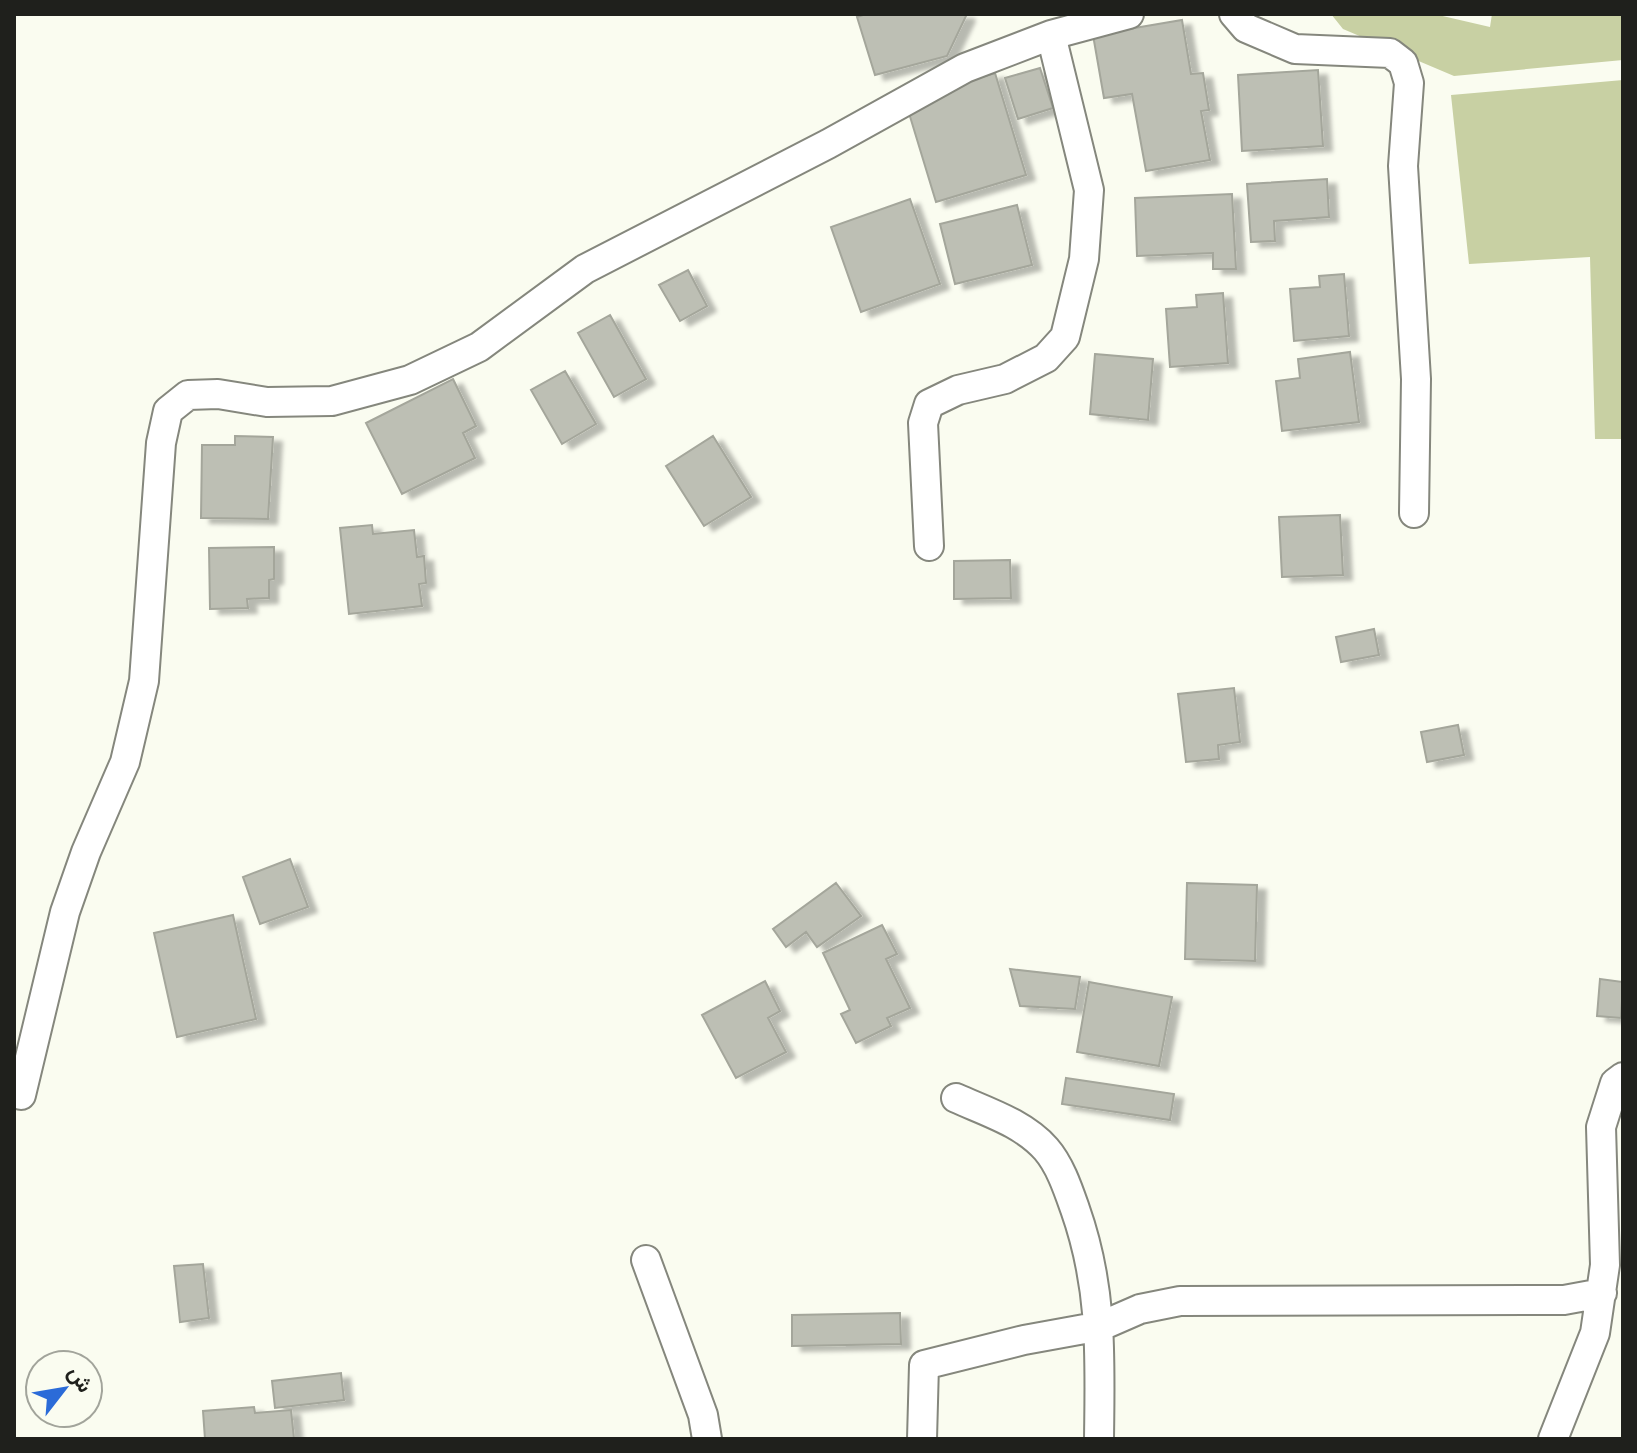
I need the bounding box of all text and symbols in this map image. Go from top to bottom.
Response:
north arrow [24,1349,104,1429]
text: ش [61,1360,101,1398]

